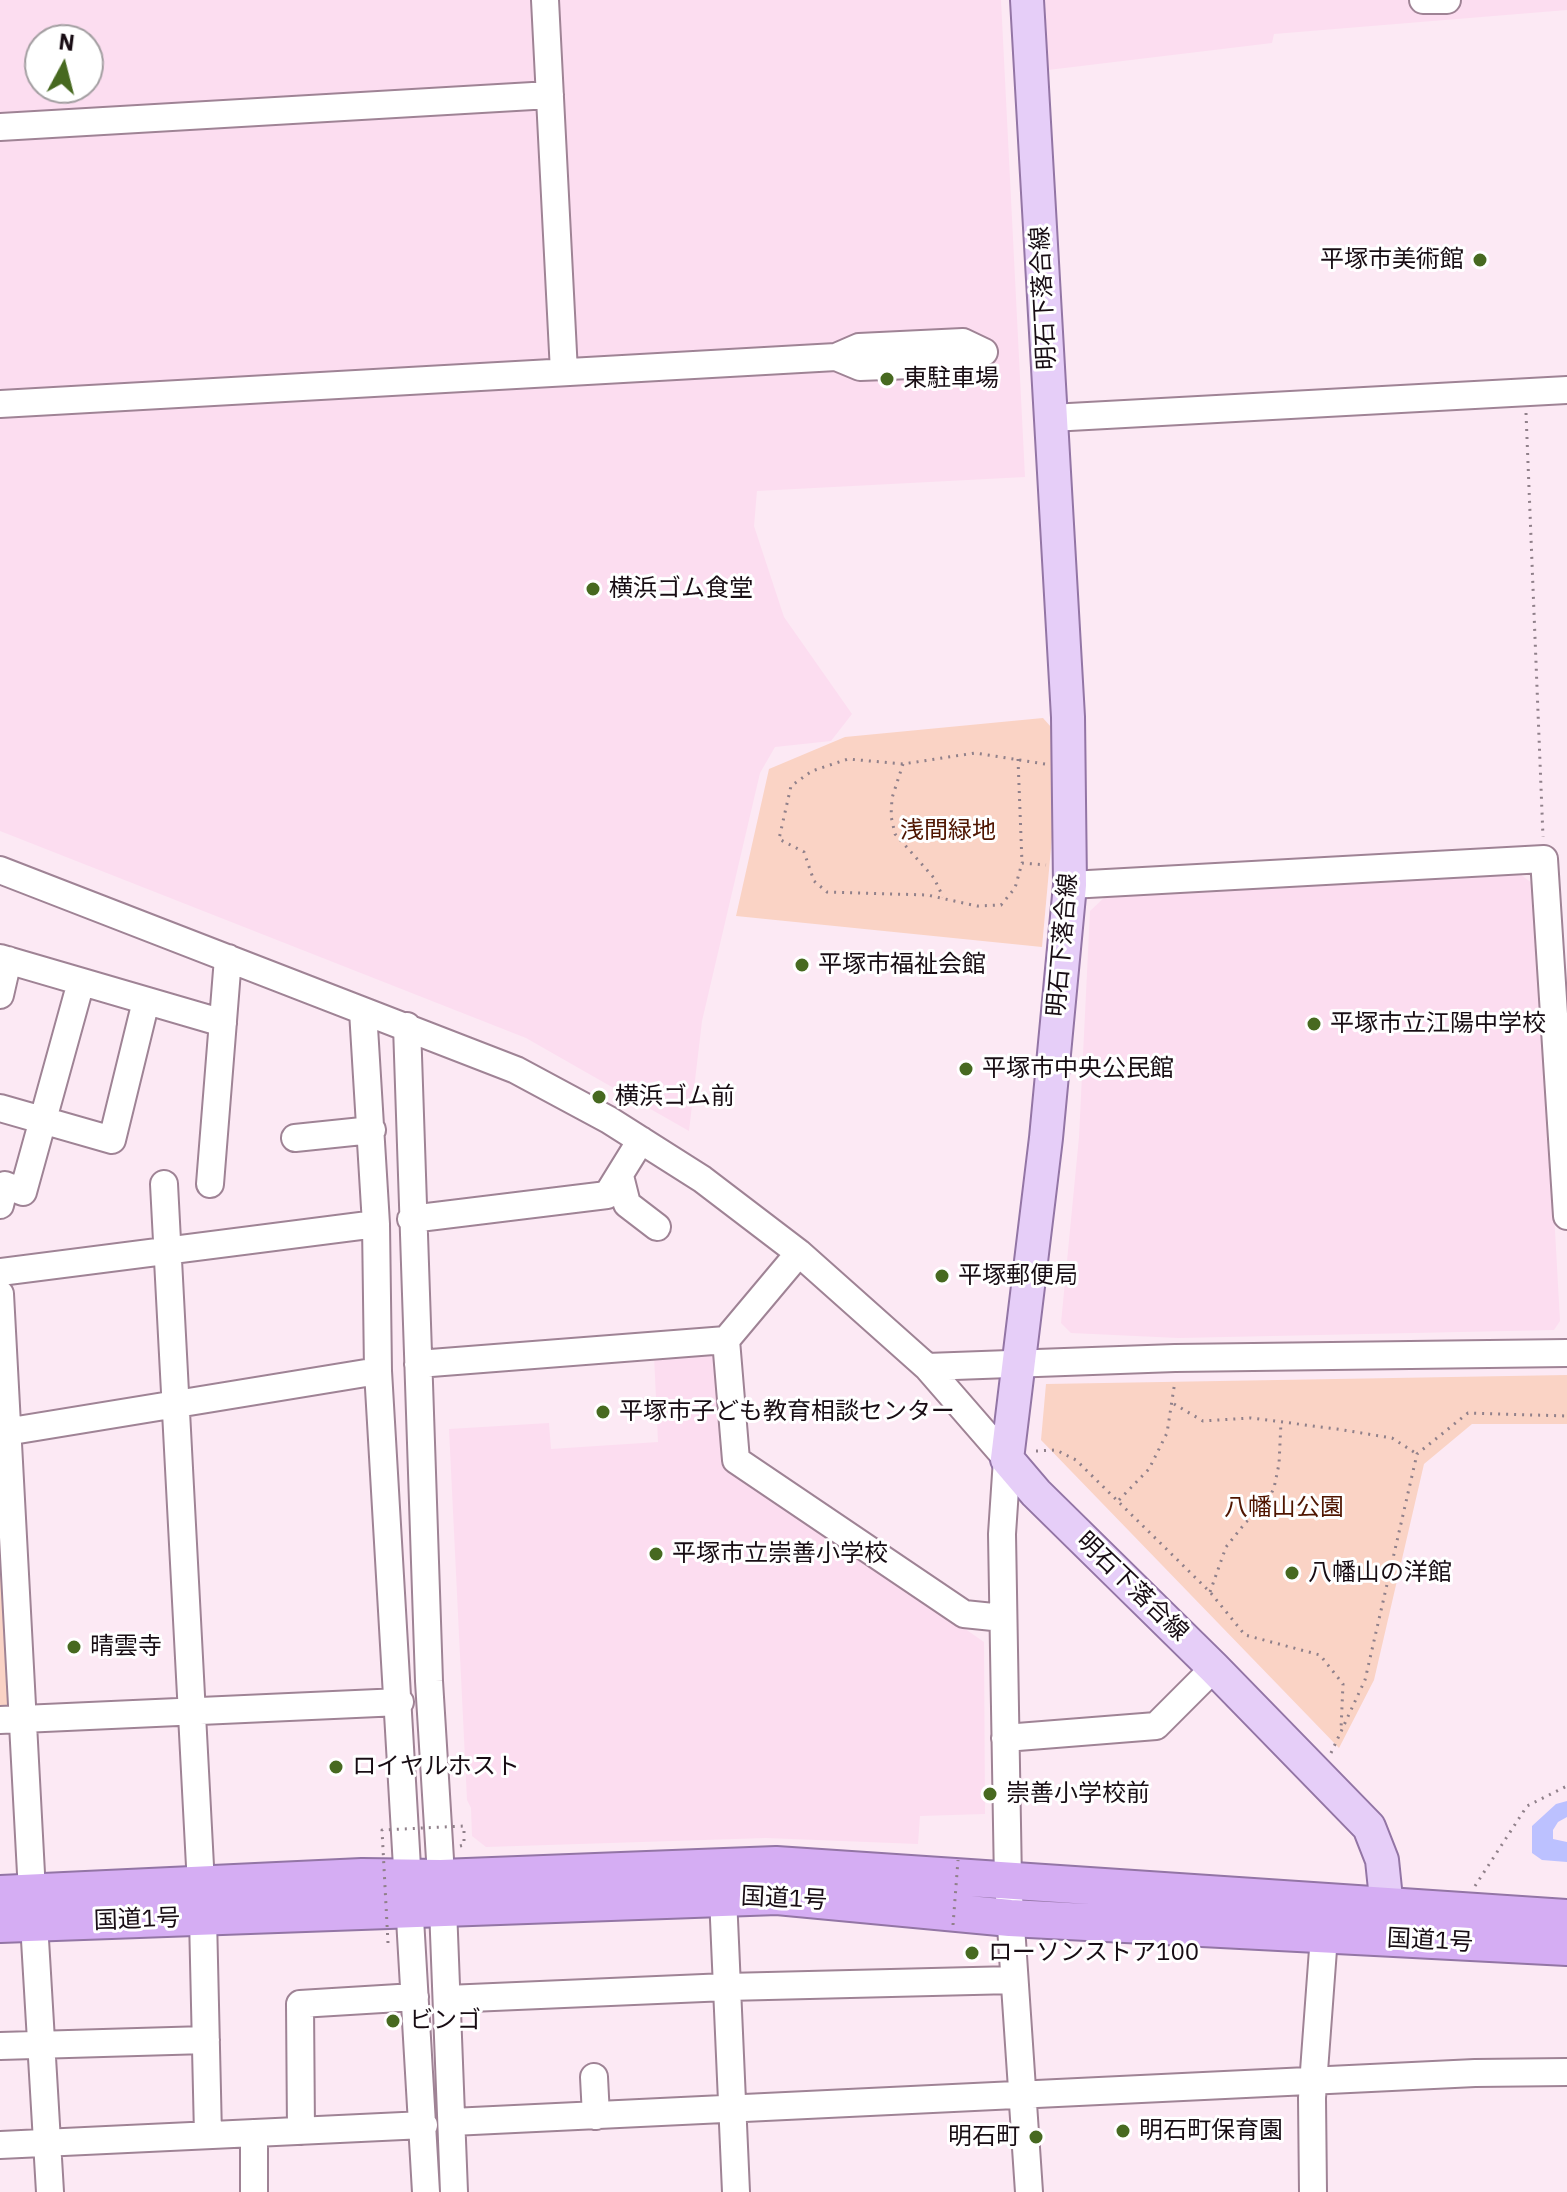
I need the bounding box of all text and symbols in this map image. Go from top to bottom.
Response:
north arrow [24,24,104,104]
text: N [57,26,76,57]
street label: 明石下落合線 [1026,225,1062,371]
place label: 平塚市美術館 [1320,246,1464,274]
marker: 平塚市美術館 [1471,251,1489,269]
place label: 東駐車場 [903,365,999,393]
marker: 東駐車場 [878,370,896,388]
place label: 横浜ゴム食堂 [609,575,753,603]
marker: 横浜ゴム食堂 [584,580,602,598]
park label: 浅間緑地 [900,817,996,845]
street label: 明石下落合線 [1042,872,1084,1018]
place label: 平塚市福祉会館 [818,951,986,979]
marker: 平塚市福祉会館 [793,956,811,974]
place label: 平塚市立江陽中学校 [1330,1010,1546,1038]
marker: 平塚市立江陽中学校 [1305,1015,1323,1033]
place label: 平塚市中央公民館 [982,1055,1174,1083]
marker: 平塚市中央公民館 [957,1060,975,1078]
place label: 横浜ゴム前 [615,1083,735,1111]
marker: 横浜ゴム前 [590,1088,608,1106]
place label: 平塚郵便局 [958,1262,1078,1290]
marker: 平塚郵便局 [933,1267,951,1285]
place label: 平塚市子ども教育相談センター [619,1398,955,1426]
marker: 平塚市子ども教育相談センター [594,1403,612,1421]
park label: 八幡山公園 [1224,1494,1344,1522]
street label: 明石下落合線 [1070,1527,1194,1647]
place label: 平塚市立崇善小学校 [672,1540,888,1568]
marker: 平塚市立崇善小学校 [647,1545,665,1563]
place label: 八幡山の洋館 [1308,1559,1452,1587]
marker: 八幡山の洋館 [1283,1564,1301,1582]
place label: 晴雲寺 [90,1633,162,1661]
marker: 晴雲寺 [65,1638,83,1656]
place label: ロイヤルホスト [352,1753,520,1781]
marker: ロイヤルホスト [327,1758,345,1776]
place label: 崇善小学校前 [1006,1780,1150,1808]
marker: 崇善小学校前 [981,1785,999,1803]
street label: 国道1号 [740,1882,828,1916]
street label: 国道1号 [93,1904,181,1936]
street label: 国道1号 [1386,1924,1474,1958]
place label: ローソンストア100 [988,1939,1199,1967]
marker: ローソンストア100 [963,1944,981,1962]
place label: ビンゴ [409,2007,481,2035]
marker: ビンゴ [384,2012,402,2030]
place label: 明石町保育園 [1139,2117,1283,2145]
marker: 明石町保育園 [1114,2122,1132,2140]
place label: 明石町 [948,2123,1020,2151]
marker: 明石町 [1027,2128,1045,2146]

